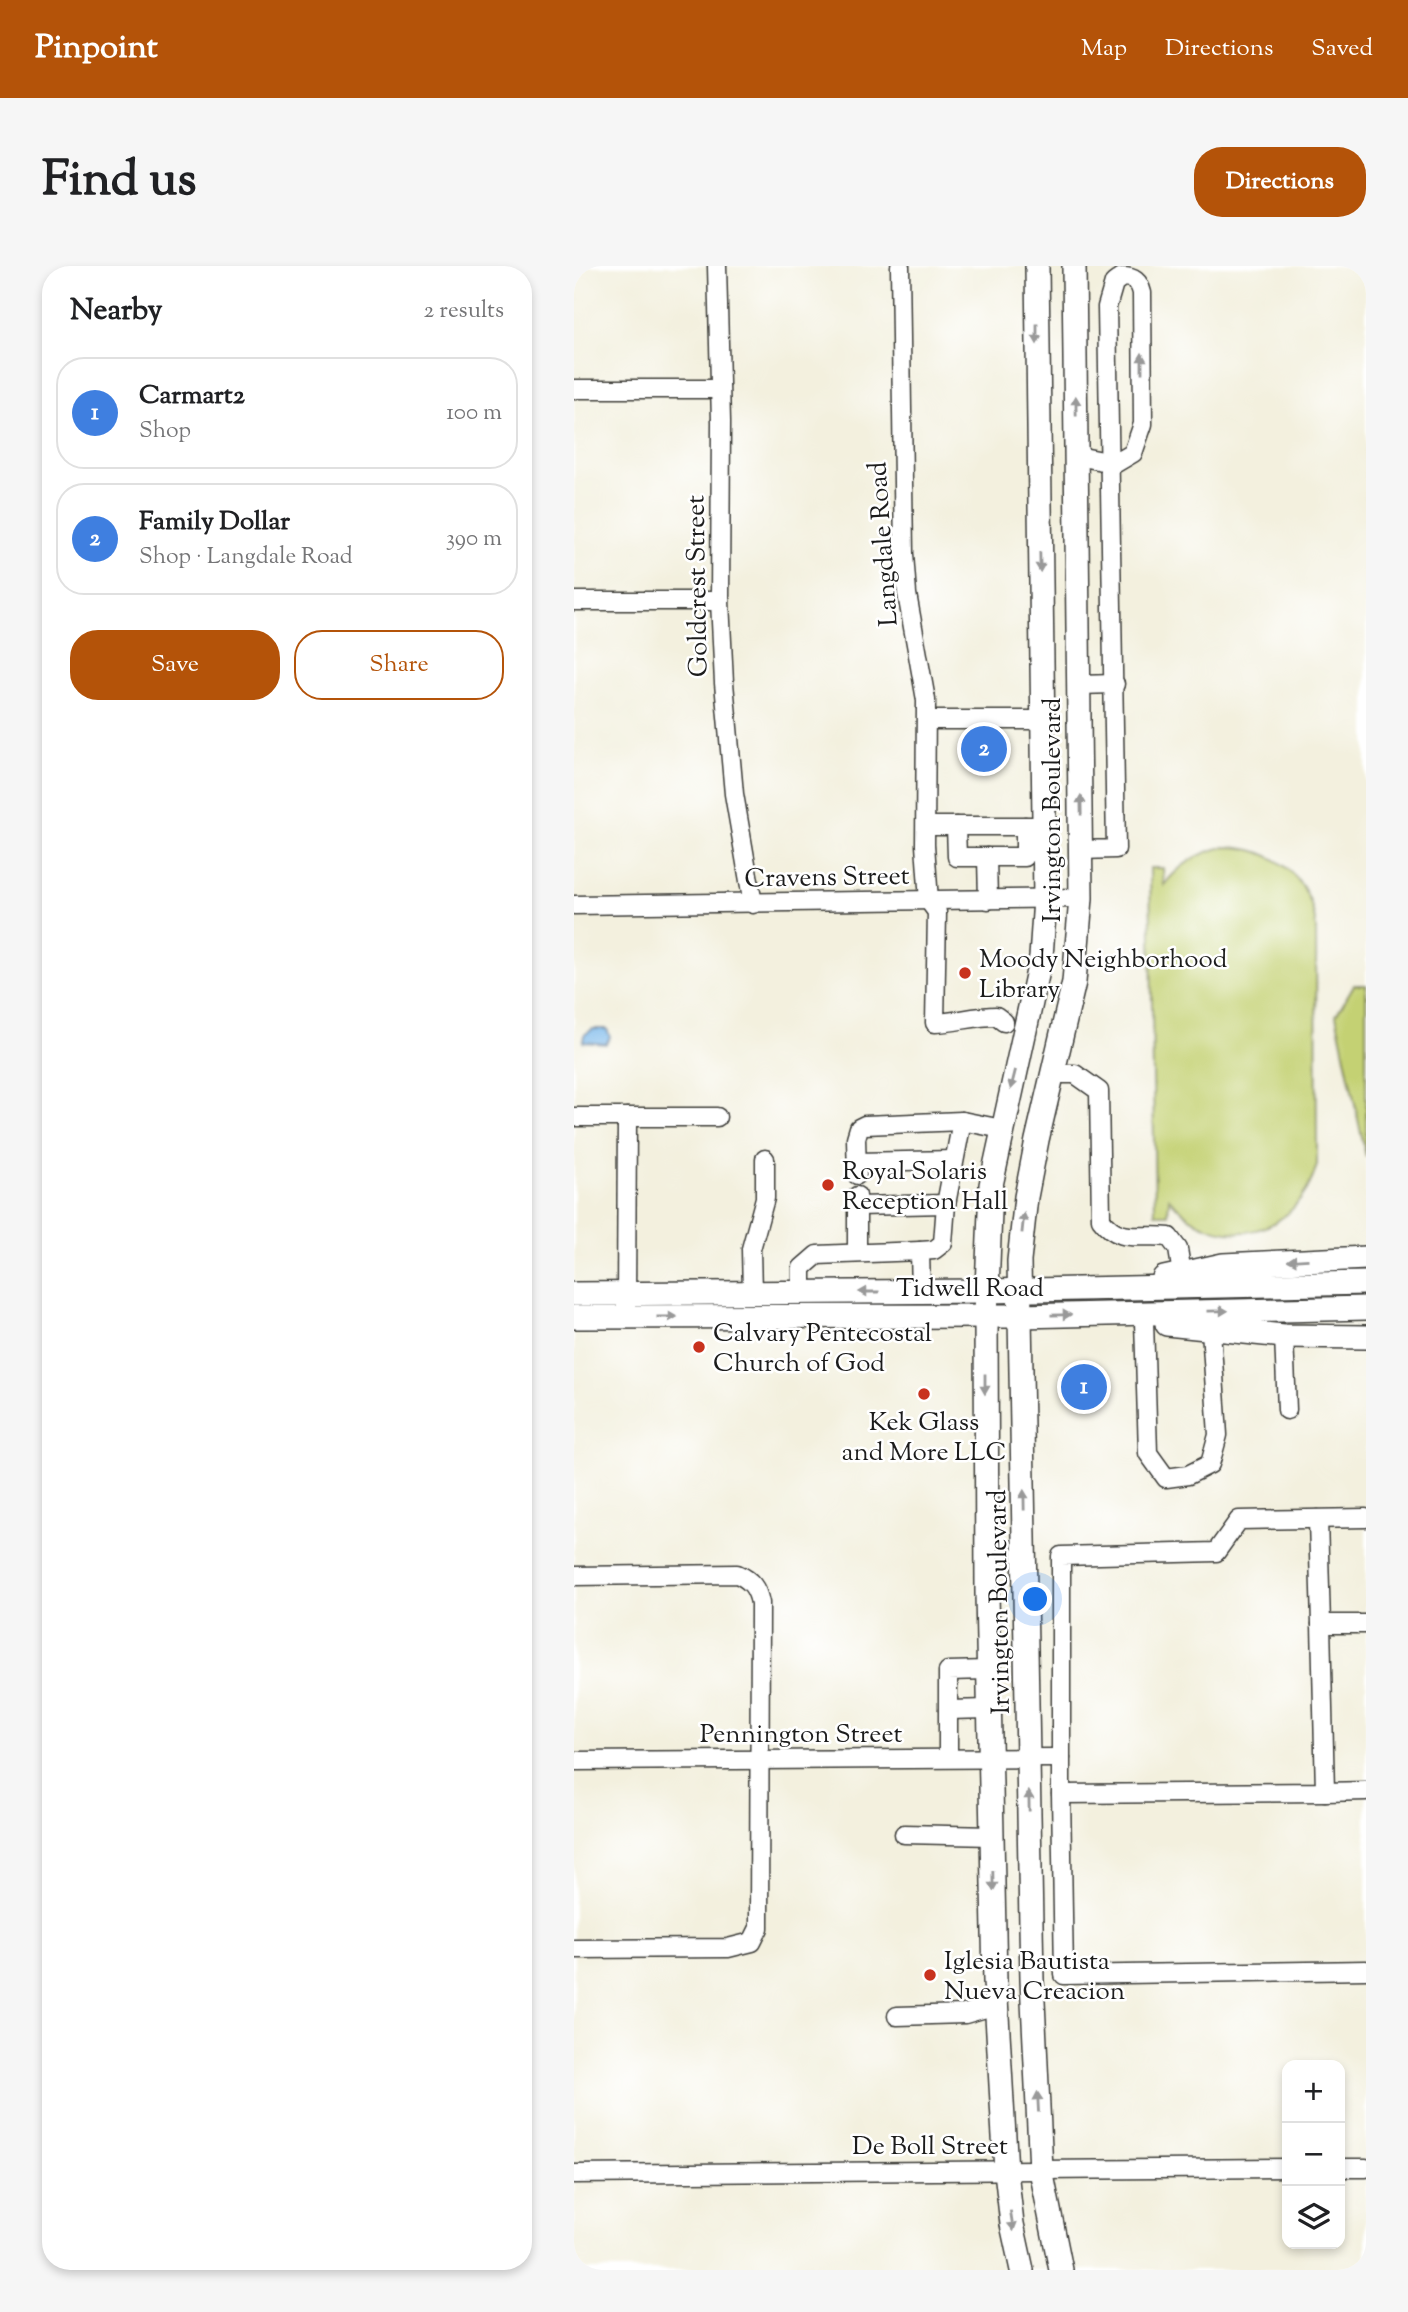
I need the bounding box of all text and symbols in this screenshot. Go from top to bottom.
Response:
text: Pinpoint [35,25,158,73]
text: Map [1081,32,1127,66]
text: Directions [1165,32,1273,66]
text: Saved [1311,32,1373,66]
text: Find us [42,147,196,217]
button: Directions [1194,147,1366,217]
text: Nearby [70,290,162,333]
text: 2 results [424,295,504,328]
one-way arrow [1031,323,1043,345]
one-way arrow [1137,352,1148,374]
text: Carmart2 [139,378,245,415]
one-way arrow [1071,395,1082,417]
text: 1 [91,397,99,430]
text: 100 m [446,397,502,430]
text: Shop [139,415,191,448]
street label: Langdale Road [860,460,909,627]
street label: Goldcrest Street [678,494,719,677]
text: Family Dollar [139,504,290,541]
text: 2 [90,523,100,556]
text: 390 m [446,523,502,556]
text: Shop · Langdale Road [139,541,353,574]
one-way arrow [1034,551,1046,573]
button: Save [70,630,280,700]
button: Share [294,630,504,700]
street label: Irvington Boulevard [1035,697,1072,923]
pin: 2 [961,723,1007,775]
one-way arrow [1075,794,1086,816]
street label: Cravens Street [744,859,910,898]
place label: Moody Neighborhood Library [979,942,1228,1009]
marker: Moody Neighborhood Library [957,965,973,981]
one-way arrow [1007,1069,1018,1091]
place label: Royal Solaris Reception Hall [842,1154,1008,1221]
marker: Royal Solaris Reception Hall [820,1177,836,1193]
one-way arrow [1018,1211,1029,1233]
one-way arrow [1287,1255,1309,1266]
street label: Tidwell Road [896,1271,1044,1308]
one-way arrow [858,1286,880,1298]
one-way arrow [1207,1306,1229,1317]
one-way arrow [1050,1309,1072,1321]
one-way arrow [656,1311,678,1323]
place label: Calvary Pentecostal Church of God [713,1316,932,1383]
marker: Calvary Pentecostal Church of God [691,1339,707,1355]
pin: 1 [1061,1361,1107,1413]
one-way arrow [979,1373,991,1395]
marker: Kek Glass and More LLC [916,1386,932,1402]
place label: Kek Glass and More LLC [842,1405,1006,1472]
street label: Irvington Boulevard [980,1489,1021,1715]
one-way arrow [1019,1489,1030,1511]
your location [1018,1582,1052,1616]
street label: Pennington Street [700,1717,902,1754]
one-way arrow [1023,1790,1035,1812]
one-way arrow [987,1870,998,1892]
place label: Iglesia Bautista Nueva Creacion [944,1944,1125,2011]
marker: Iglesia Bautista Nueva Creacion [922,1967,938,1983]
map controls [1282,2060,1345,2249]
button: + [1282,2060,1345,2123]
one-way arrow [1032,2091,1043,2113]
button: − [1282,2123,1345,2186]
street label: De Boll Street [852,2129,1008,2166]
button: layers [1282,2186,1345,2249]
one-way arrow [1007,2210,1018,2232]

